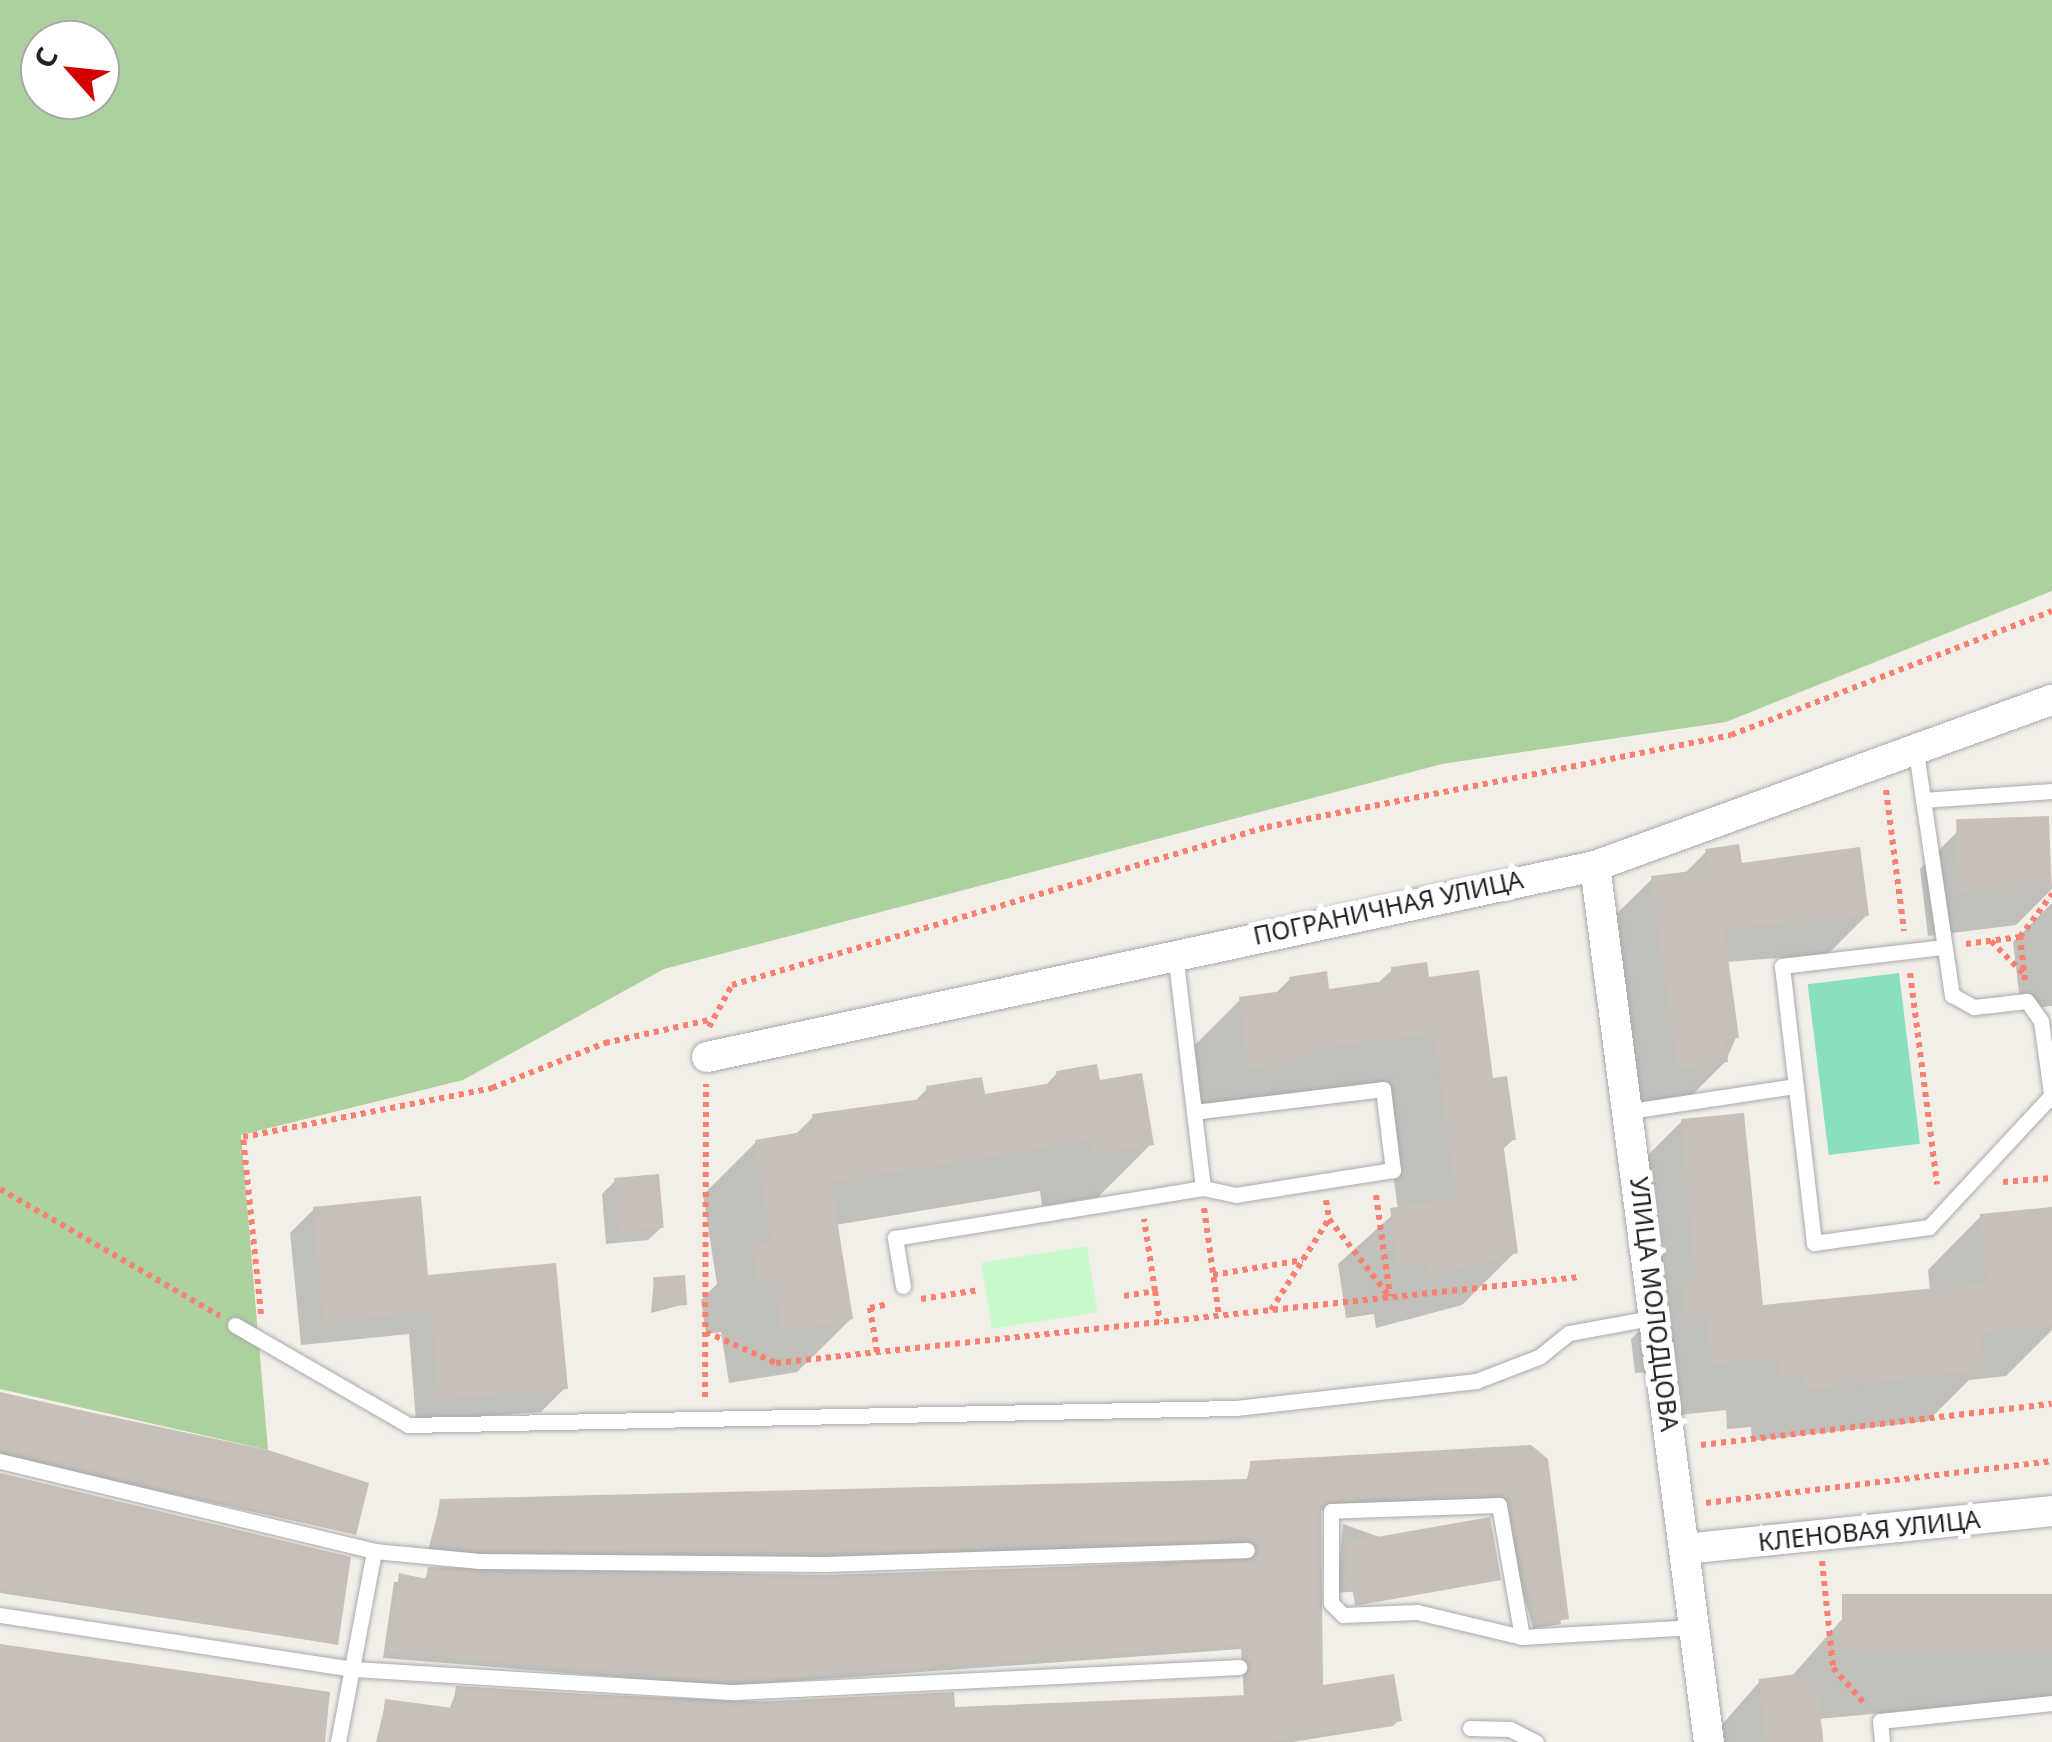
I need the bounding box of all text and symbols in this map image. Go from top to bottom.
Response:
north arrow [20,20,120,120]
text: С [24,41,66,74]
street label: ПОГРАНИЧНАЯ УЛИЦА [1250,864,1526,950]
street label: УЛИЦА МОЛОДЦОВА [1625,1175,1685,1433]
street label: КЛЕНОВАЯ УЛИЦА [1756,1503,1982,1557]

